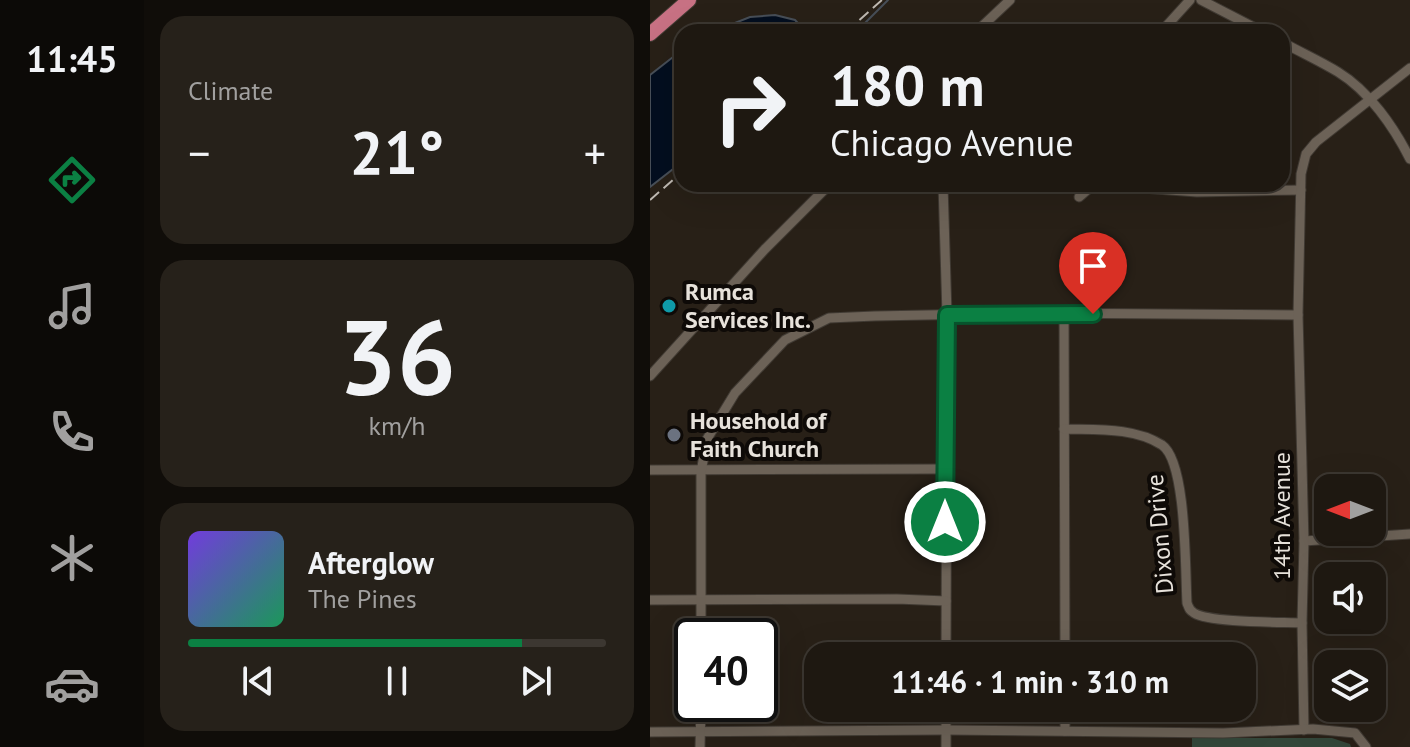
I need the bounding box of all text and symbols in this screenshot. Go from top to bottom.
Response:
text: 11:45 [26,35,118,82]
text: 180 m [830,49,985,121]
icon: right [698,56,802,160]
text: Climate [188,74,273,107]
text: 21° [350,113,444,191]
text: Chicago Avenue [830,119,1074,166]
text: − [188,124,210,181]
text: + [584,124,606,181]
icon: directions [44,152,100,208]
pin [1059,232,1127,314]
icon: arrive [1071,244,1115,288]
place label: Rumca Services Inc. [685,276,811,335]
icon: music [44,278,100,334]
text: 36 [338,289,456,424]
marker: Rumca Services Inc. [660,297,678,315]
icon: phone [44,404,100,460]
place label: Household of Faith Church [690,405,827,464]
text: km/h [369,409,426,442]
marker: Household of Faith Church [665,426,683,444]
street label: 14th Avenue [1266,452,1297,580]
street label: Dixon Drive [1139,473,1180,595]
north arrow [1314,474,1386,546]
map controls [1314,474,1386,722]
position arrow [903,480,987,564]
icon: climate [44,530,100,586]
text: Afterglow [308,543,434,582]
button: sound [1314,562,1386,634]
text: The Pines [308,582,417,615]
speed limit sign: 40 [674,618,778,722]
button: layers [1314,650,1386,722]
icon: car [44,656,100,712]
icon: previous [236,659,280,703]
icon: pause [375,659,419,703]
icon: next [514,659,558,703]
text: 11:46 · 1 min · 310 m [891,662,1169,701]

